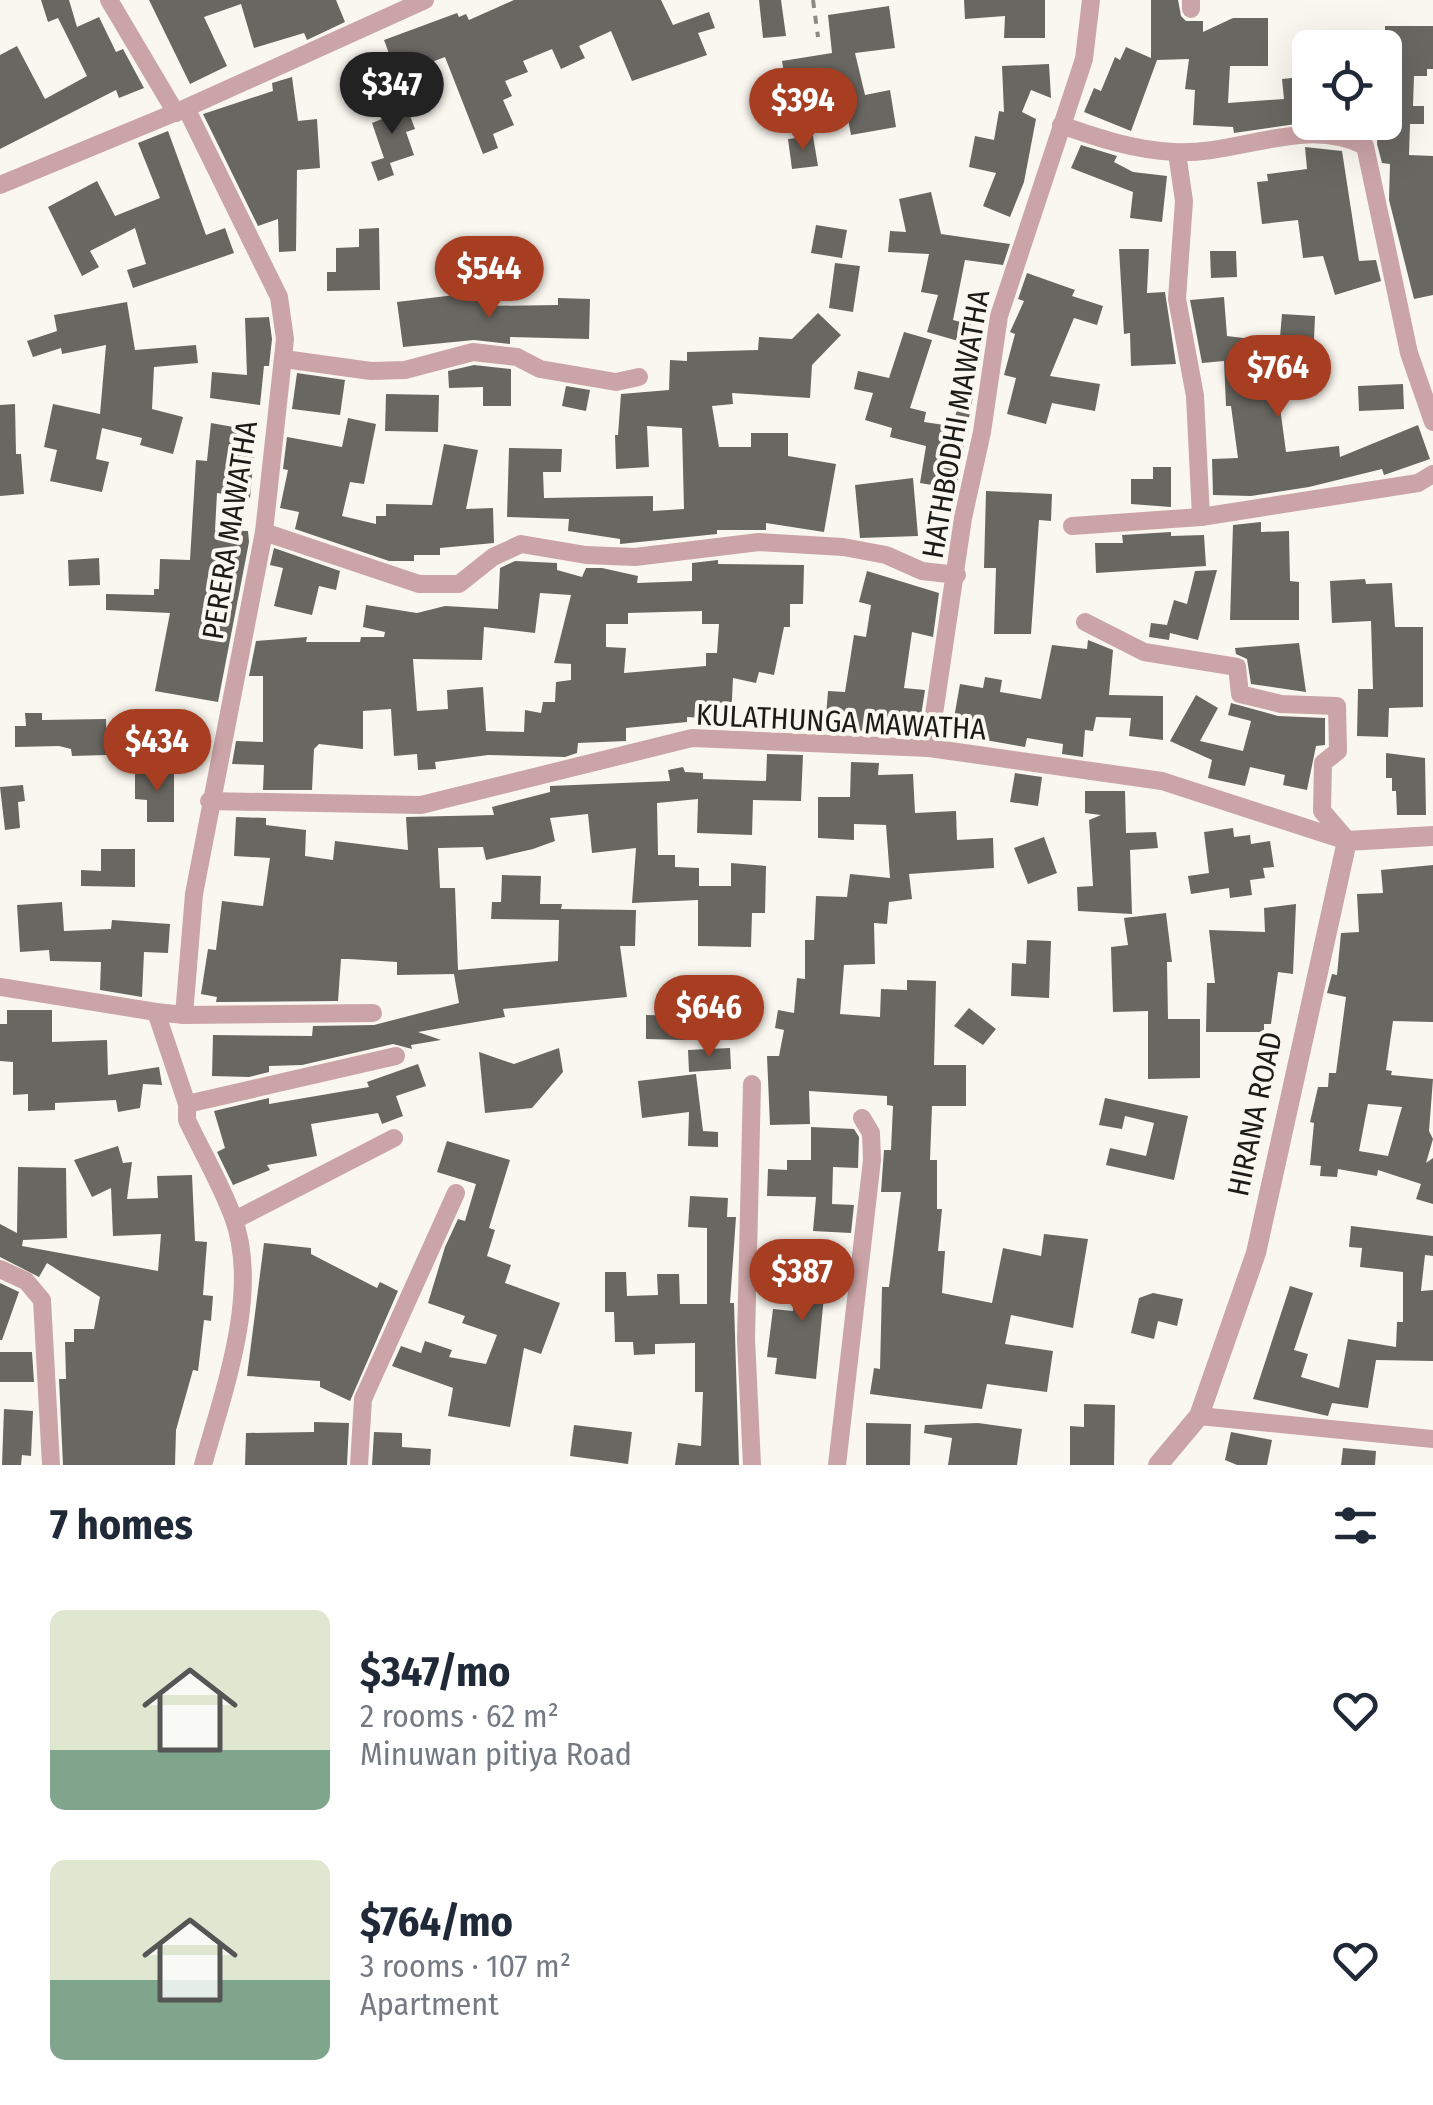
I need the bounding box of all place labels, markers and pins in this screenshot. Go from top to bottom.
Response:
pin: $347 [333,52,451,137]
pin: $394 [744,68,862,153]
pin: $544 [430,236,548,321]
pin: $764 [1219,335,1337,420]
pin: $434 [98,709,216,794]
pin: $646 [650,975,768,1060]
pin: $387 [743,1239,861,1324]

